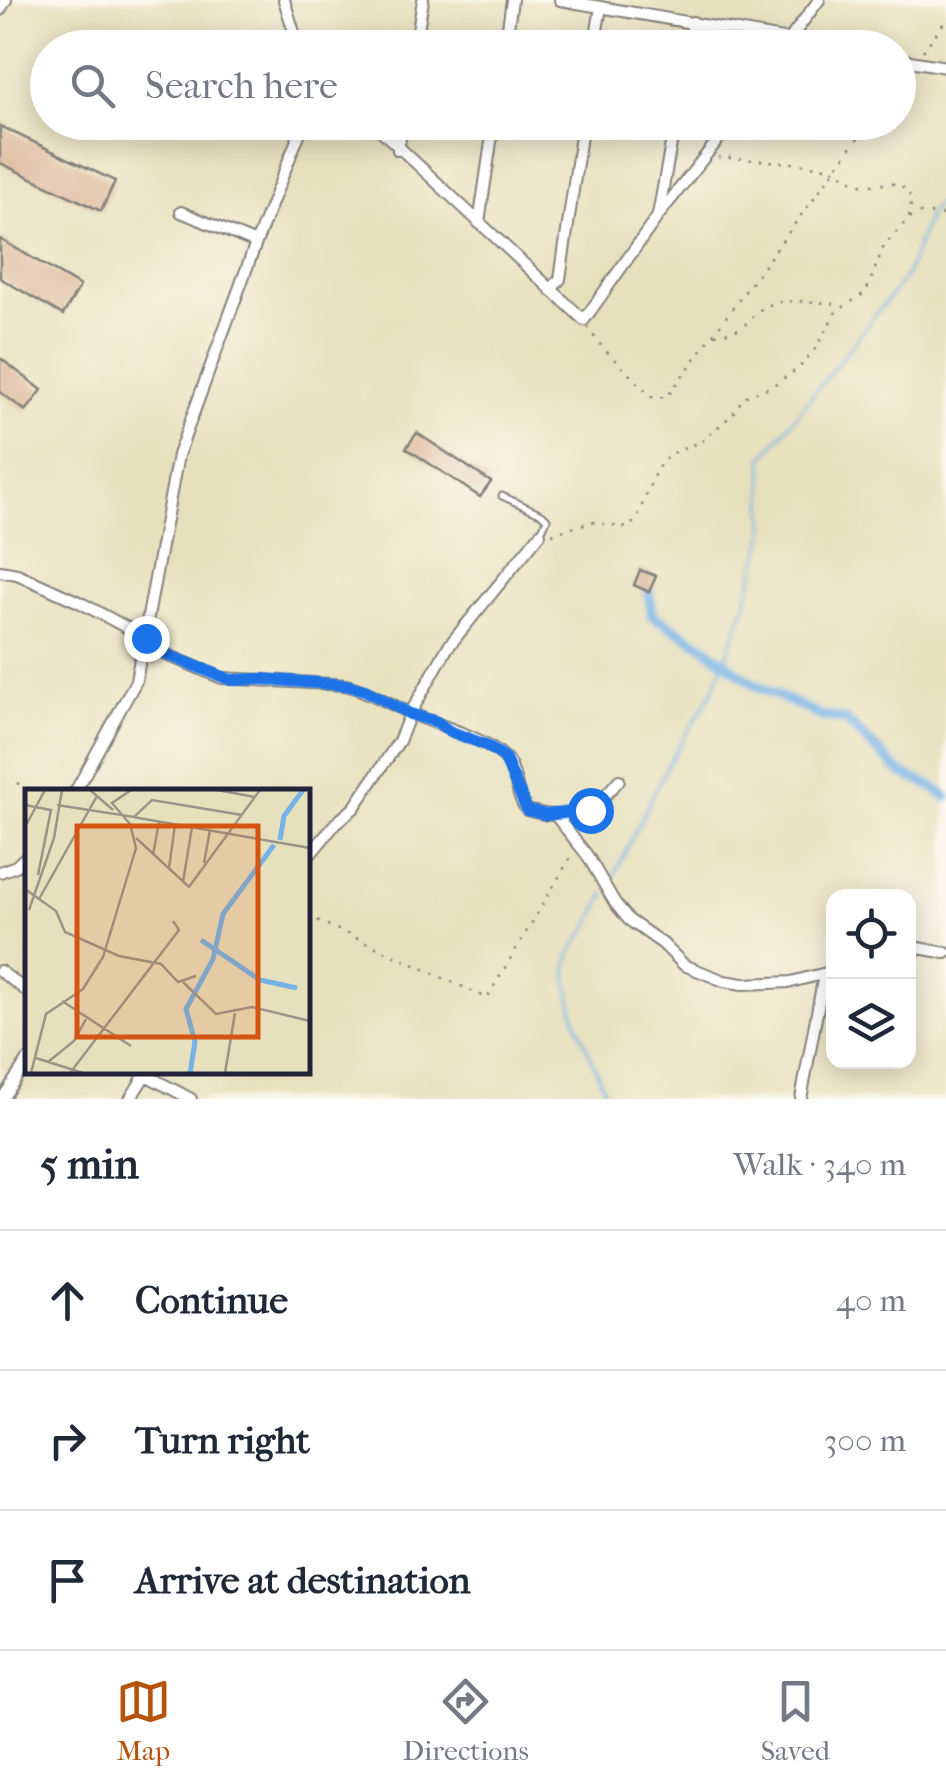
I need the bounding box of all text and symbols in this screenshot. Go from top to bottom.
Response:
search box [30,30,916,140]
icon: search [65,58,120,113]
text: Search here [145,63,338,108]
route end [124,616,170,662]
route start [568,788,614,834]
inset map [25,789,310,1074]
map controls [826,889,916,1069]
button: locate [826,889,916,979]
button: layers [826,979,916,1069]
text: 5 min [40,1140,139,1189]
text: Walk · 340 m [733,1146,906,1183]
icon: ahead [40,1273,95,1328]
text: Continue [135,1278,288,1323]
text: 40 m [836,1282,906,1319]
icon: right [40,1413,95,1468]
text: Turn right [135,1418,310,1463]
text: 300 m [824,1422,906,1459]
icon: arrive [40,1553,95,1608]
text: Arrive at destination [135,1558,471,1603]
tab: Map [116,1674,171,1767]
tab: Directions [403,1674,529,1767]
tab: Saved [761,1674,830,1767]

